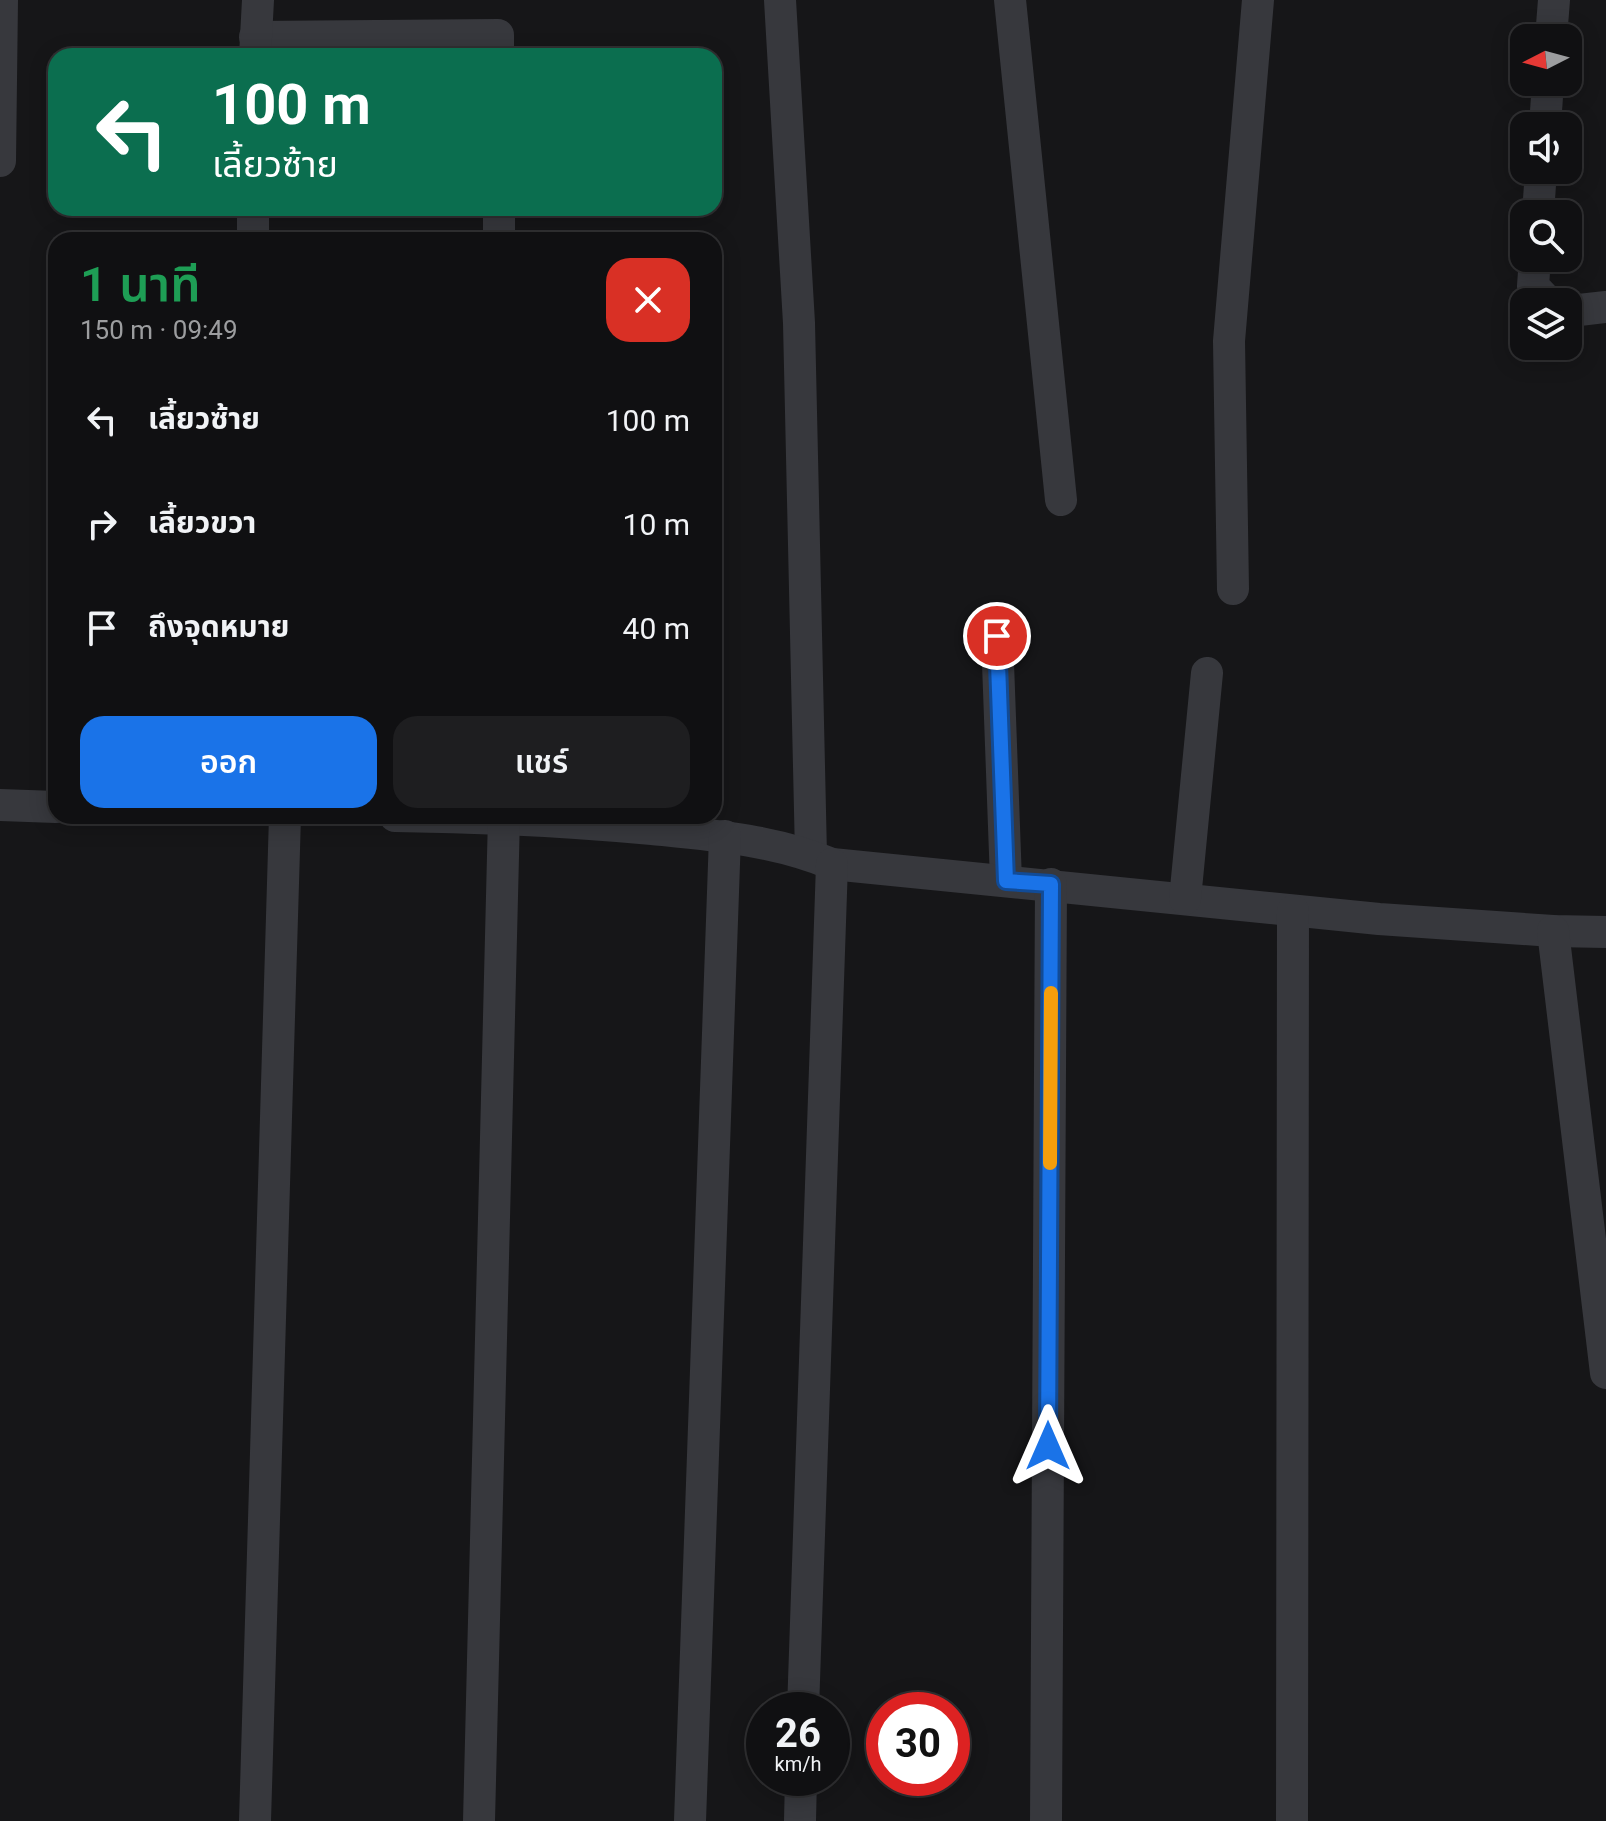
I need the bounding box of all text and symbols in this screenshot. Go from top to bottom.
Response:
north arrow [1510,24,1582,96]
map controls [1510,24,1582,360]
text: 100 m [212,72,371,138]
icon: left [80,80,184,184]
button: sound [1510,112,1582,184]
text: เลี้ยวซ้าย [212,144,338,186]
button: search [1510,200,1582,272]
text: 1 นาที [80,256,200,313]
button: close [606,258,690,342]
button: layers [1510,288,1582,360]
text: 150 m · 09:49 [80,315,238,345]
icon: left [80,398,124,442]
text: เลี้ยวซ้าย [148,401,260,436]
text: 100 m [606,403,690,438]
icon: right [80,502,124,546]
text: เลี้ยวขวา [148,505,256,540]
text: 10 m [623,507,690,542]
pin [963,602,1031,670]
icon: arrive [80,606,124,650]
text: ถึงจุดหมาย [148,609,289,644]
text: 40 m [623,611,690,646]
icon: arrive [975,614,1019,658]
button: ออก [80,716,377,808]
button: แชร์ [393,716,690,808]
position arrow [1006,1404,1090,1488]
speed limit sign: 30 [866,1692,970,1796]
text: 26 [775,1710,821,1757]
text: km/h [775,1752,821,1776]

